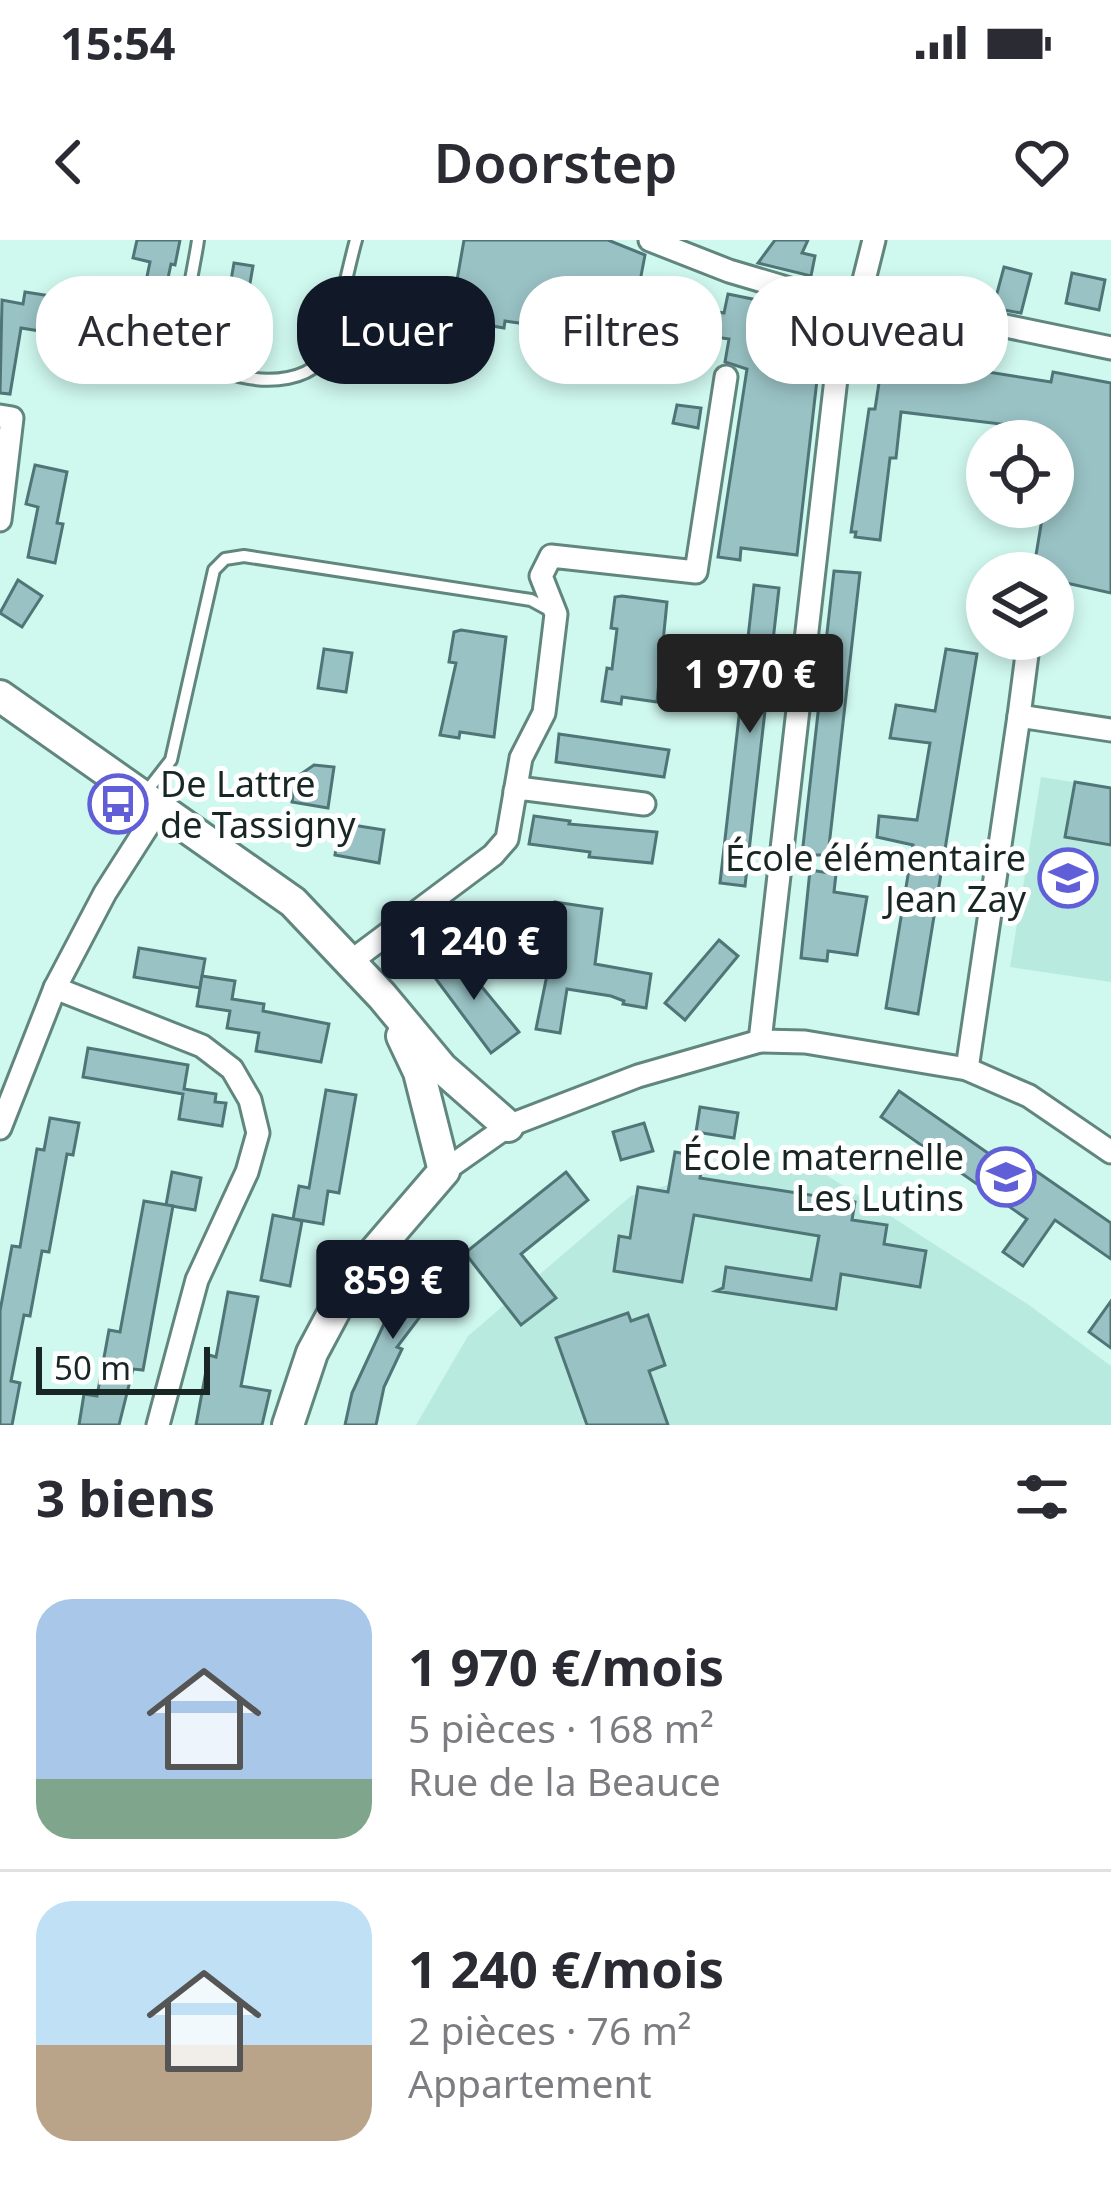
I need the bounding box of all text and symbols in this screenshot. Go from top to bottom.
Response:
text: 15:54 [60,12,176,73]
text: Doorstep [434,125,677,199]
icon: back [36,129,102,195]
icon: heart [1009,129,1075,195]
chip: Acheter [36,276,273,384]
chip: Louer [297,276,495,384]
chip: Filtres [519,276,722,384]
chip: Nouveau [746,276,1008,384]
map controls [966,420,1074,660]
button: locate [966,420,1074,528]
button: layers [966,552,1074,660]
pin: 1 970 € [639,634,861,736]
text: 1 970 € [684,646,816,699]
place label: De Lattre de Tassigny [160,759,356,849]
bus stop icon: De Lattre de Tassigny [87,773,149,835]
place label: École élémentaire Jean Zay [725,833,1027,923]
school or university icon: École élémentaire Jean Zay [1037,847,1099,909]
pin: 1 240 € [363,901,585,1003]
text: 1 240 € [408,913,540,966]
place label: École maternelle Les Lutins [683,1132,964,1222]
school or university icon: École maternelle Les Lutins [975,1146,1037,1208]
pin: 859 € [309,1240,477,1342]
text: 859 € [343,1252,443,1305]
scale bar [36,1341,210,1394]
text: 50 m [54,1345,131,1390]
text: 3 biens [36,1462,215,1532]
icon: filters [1009,1464,1075,1530]
text: 1 970 €/mois [408,1631,724,1701]
icon: home [132,1647,276,1791]
text: 5 pièces · 168 m² [408,1701,714,1754]
text: Rue de la Beauce [408,1754,721,1807]
text: 1 240 €/mois [408,1933,724,2003]
icon: home [132,1949,276,2093]
text: 2 pièces · 76 m² [408,2003,692,2056]
text: Appartement [408,2056,652,2109]

